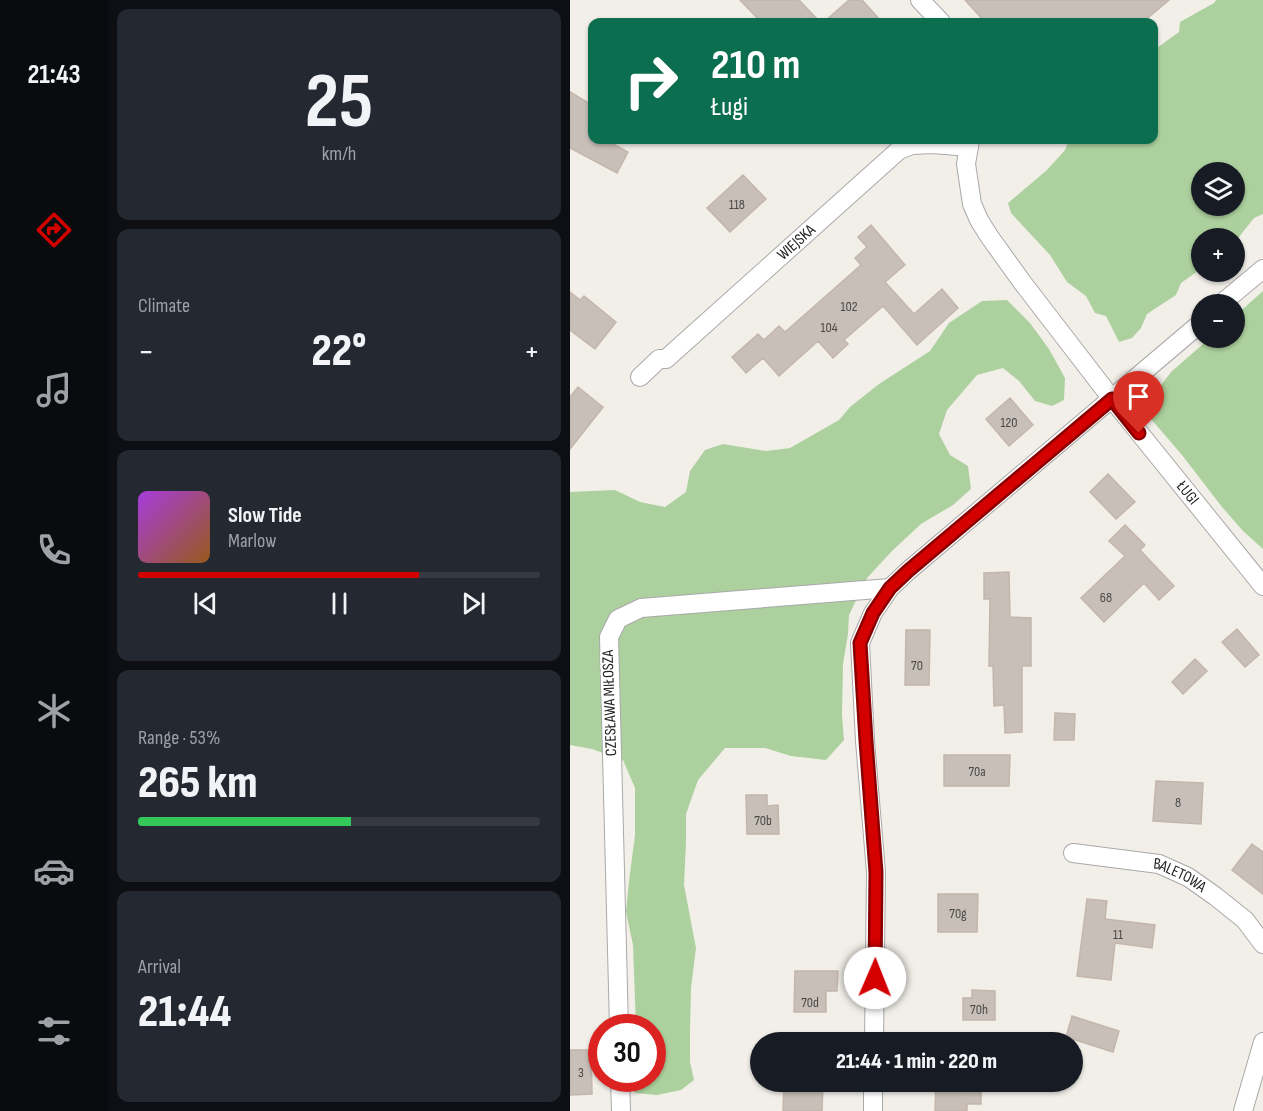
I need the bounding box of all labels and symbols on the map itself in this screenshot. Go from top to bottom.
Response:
house number: 118 [729,196,745,213]
street label: WIEJSKA [773,220,819,264]
house number: 102 [841,298,858,315]
house number: 104 [821,319,838,336]
pin [1113,371,1164,433]
house number: 120 [1000,414,1018,431]
street label: ŁUGI [1172,476,1203,509]
house number: 68 [1100,589,1112,606]
street label: CZESŁAWA MIŁOSZA [599,649,621,756]
house number: 70 [911,657,923,674]
house number: 70a [968,763,986,780]
house number: 8 [1175,794,1181,811]
house number: 70b [754,812,772,829]
street label: BALETOWA [1152,854,1210,896]
house number: 70g [949,905,967,922]
house number: 11 [1113,926,1123,943]
position arrow [843,946,907,1010]
house number: 70d [801,994,819,1011]
house number: 70h [970,1001,988,1018]
speed limit sign: 30 [588,1014,666,1092]
house number: 3 [578,1064,584,1081]

